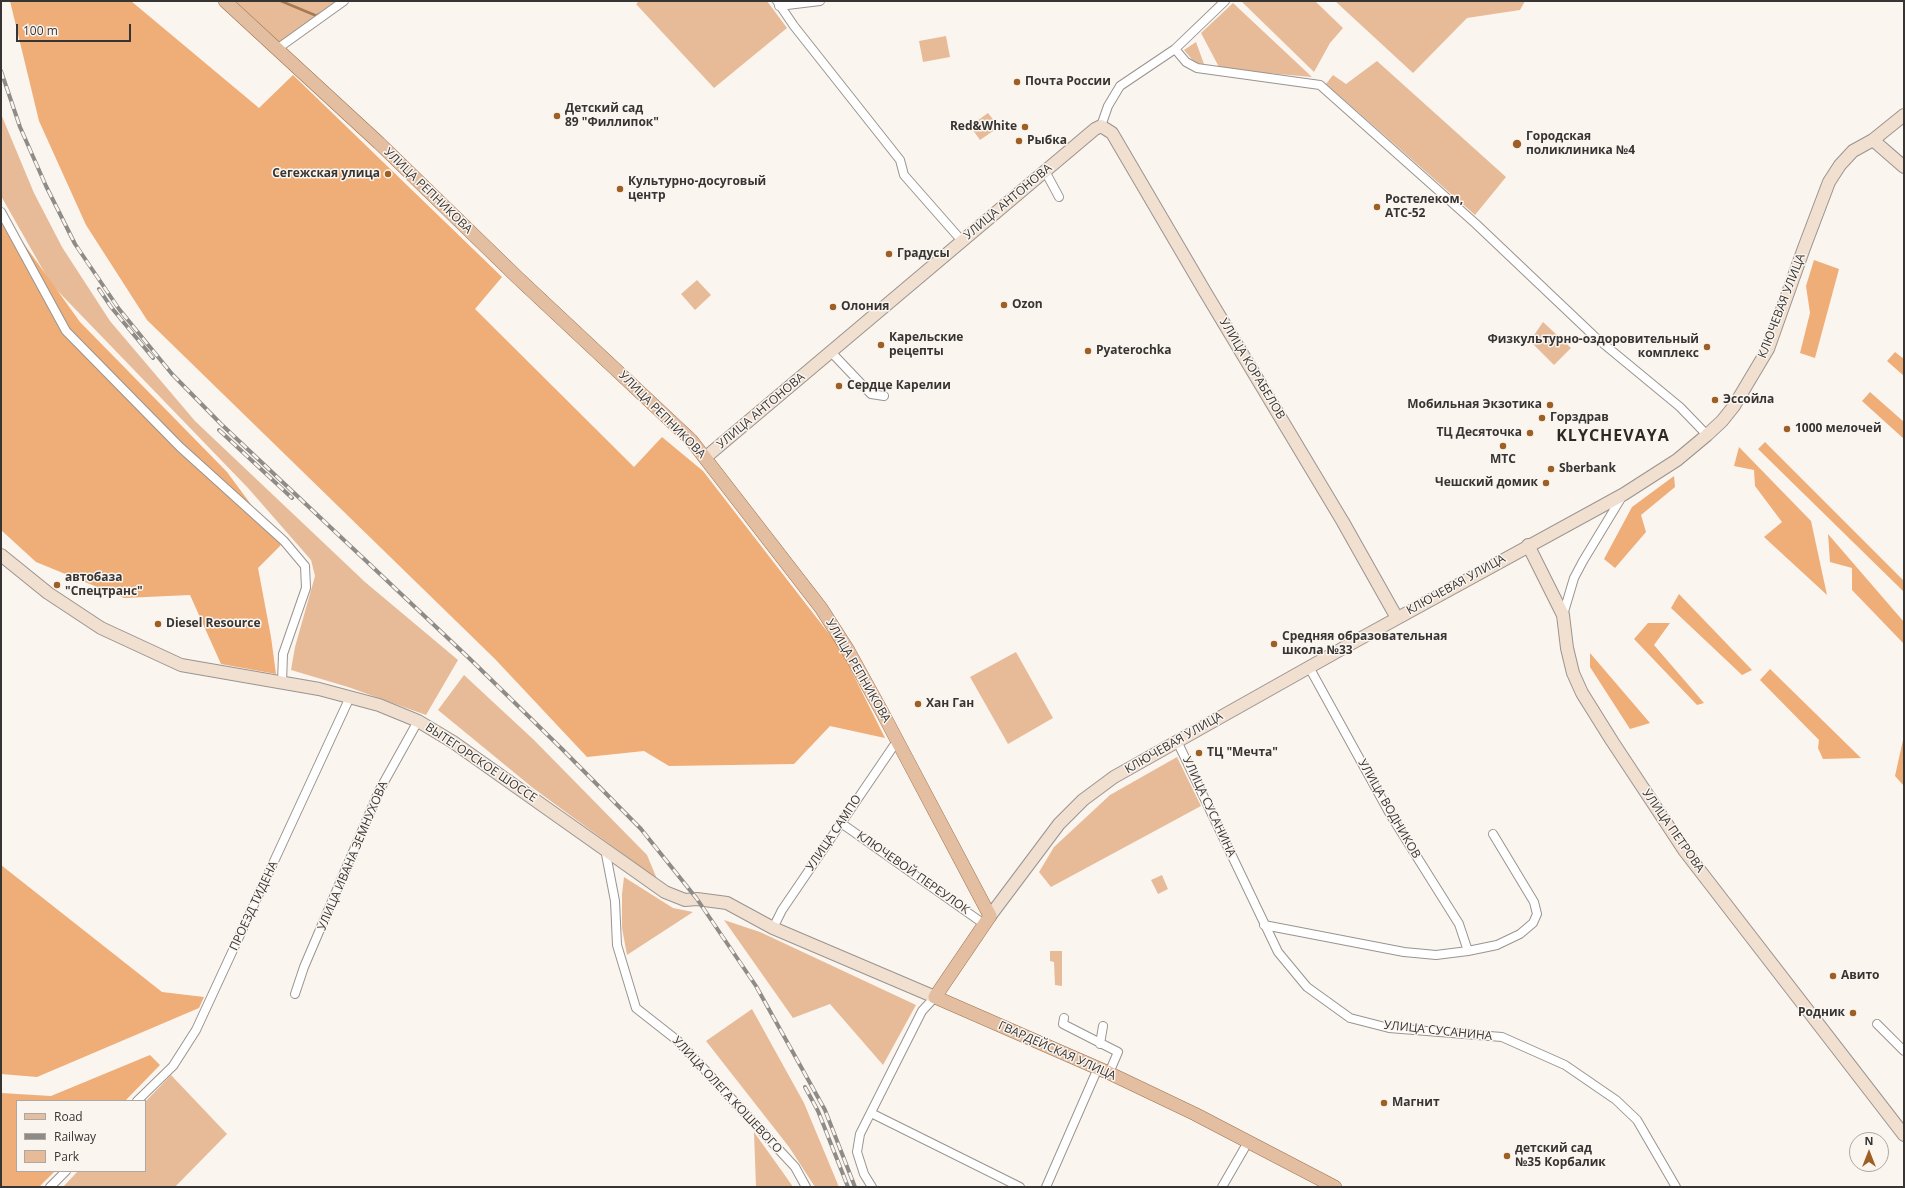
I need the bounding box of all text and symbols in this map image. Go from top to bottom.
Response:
scale bar [18,16,133,42]
text: 100 m [23,22,58,39]
place label: Почта России [1025,75,1111,89]
marker: Почта России [1012,77,1022,87]
place label: Детский сад 89 "Филлипок" [565,102,659,130]
marker: Детский сад 89 "Филлипок" [552,111,562,121]
place label: Red&White [950,120,1017,134]
marker: Red&White [1020,122,1030,132]
place label: Городская поликлиника №4 [1526,130,1635,158]
place label: Рыбка [1027,134,1067,148]
marker: Рыбка [1014,136,1024,146]
marker: Городская поликлиника №4 [1511,138,1523,150]
street label: УЛИЦА РЕПНИКОВА [381,145,475,237]
street label: УЛИЦА АНТОНОВА [961,161,1055,243]
place label: Сегежская улица [272,167,380,181]
marker: Сегежская улица [383,169,393,179]
place label: Культурно-досуговый центр [628,175,766,203]
marker: Культурно-досуговый центр [615,184,625,194]
place label: Ростелеком, АТС-52 [1385,193,1463,221]
marker: Ростелеком, АТС-52 [1372,202,1382,212]
place label: Градусы [897,247,950,261]
marker: Градусы [884,249,894,259]
street label: КЛЮЧЕВАЯ УЛИЦА [1755,252,1809,360]
place label: Ozon [1012,298,1043,312]
place label: Олония [841,300,889,314]
marker: Ozon [999,300,1009,310]
marker: Олония [828,302,838,312]
street label: УЛИЦА КОРАБЕЛОВ [1216,316,1288,422]
place label: Карельские рецепты [889,331,963,359]
place label: Физкультурно-оздоровительный комплекс [1487,333,1699,361]
marker: Карельские рецепты [876,340,886,350]
marker: Физкультурно-оздоровительный комплекс [1702,342,1712,352]
place label: Pyaterochka [1096,344,1172,358]
marker: Pyaterochka [1083,346,1093,356]
street label: УЛИЦА РЕПНИКОВА [616,369,708,461]
street label: УЛИЦА АНТОНОВА [714,370,808,452]
place label: Сердце Карелии [847,379,951,393]
marker: Сердце Карелии [834,381,844,391]
place label: Эссойла [1723,393,1774,407]
marker: Эссойла [1710,395,1720,405]
place label: Мобильная Экзотика [1407,398,1542,412]
marker: Мобильная Экзотика [1545,400,1555,410]
place label: Горздрав [1550,411,1609,425]
marker: Горздрав [1537,413,1547,423]
place label: 1000 мелочей [1795,422,1882,436]
marker: 1000 мелочей [1782,424,1792,434]
place label: ТЦ Десяточка [1436,426,1522,440]
district label: KLYCHEVAYA [1556,426,1670,446]
marker: ТЦ Десяточка [1525,428,1535,438]
marker: МТС [1498,441,1508,451]
place label: МТС [1490,453,1516,467]
place label: Sberbank [1559,462,1616,476]
marker: Sberbank [1546,464,1556,474]
place label: Чешский домик [1435,476,1538,490]
marker: Чешский домик [1541,478,1551,488]
street label: КЛЮЧЕВАЯ УЛИЦА [1404,552,1508,618]
place label: автобаза "Спецтранс" [65,571,143,599]
marker: автобаза "Спецтранс" [52,580,62,590]
place label: Diesel Resource [166,617,260,631]
street label: УЛИЦА РЕПНИКОВА [822,617,894,725]
marker: Diesel Resource [153,619,163,629]
place label: Средняя образовательная школа №33 [1282,630,1447,658]
marker: Средняя образовательная школа №33 [1269,639,1279,649]
place label: Хан Ган [926,697,974,711]
marker: Хан Ган [913,699,923,709]
street label: КЛЮЧЕВАЯ УЛИЦА [1122,709,1226,777]
street label: ВЫТЕГОРСКОЕ ШОССЕ [422,720,540,806]
place label: ТЦ "Мечта" [1207,746,1278,760]
marker: ТЦ "Мечта" [1194,748,1204,758]
street label: УЛИЦА СУСАНИНА [1179,755,1239,859]
street label: УЛИЦА ВОДНИКОВ [1355,757,1423,861]
street label: УЛИЦА ИВАНА ЗЕМНУХОВА [315,779,391,933]
street label: УЛИЦА ПЕТРОВА [1639,787,1707,875]
street label: УЛИЦА САМПО [803,792,865,874]
street label: КЛЮЧЕВОЙ ПЕРЕУЛОК [854,829,972,917]
street label: ПРОЕЗД ТИДЕНА [227,859,281,953]
place label: Авито [1841,969,1880,983]
marker: Авито [1828,971,1838,981]
place label: Родник [1798,1006,1845,1020]
marker: Родник [1848,1008,1858,1018]
street label: УЛИЦА СУСАНИНА [1383,1018,1493,1044]
street label: ГВАРДЕЙСКАЯ УЛИЦА [996,1019,1118,1083]
street label: УЛИЦА ОЛЕГА КОШЕВОГО [669,1034,785,1156]
place label: Магнит [1392,1096,1440,1110]
marker: Магнит [1379,1098,1389,1108]
legend [16,1100,146,1172]
text: Road [54,1108,83,1125]
text: Railway [54,1128,96,1145]
north arrow [1849,1132,1889,1172]
text: N [1865,1133,1873,1148]
place label: детский сад №35 Корбалик [1515,1142,1606,1170]
text: Park [54,1148,79,1165]
marker: детский сад №35 Корбалик [1502,1151,1512,1161]

